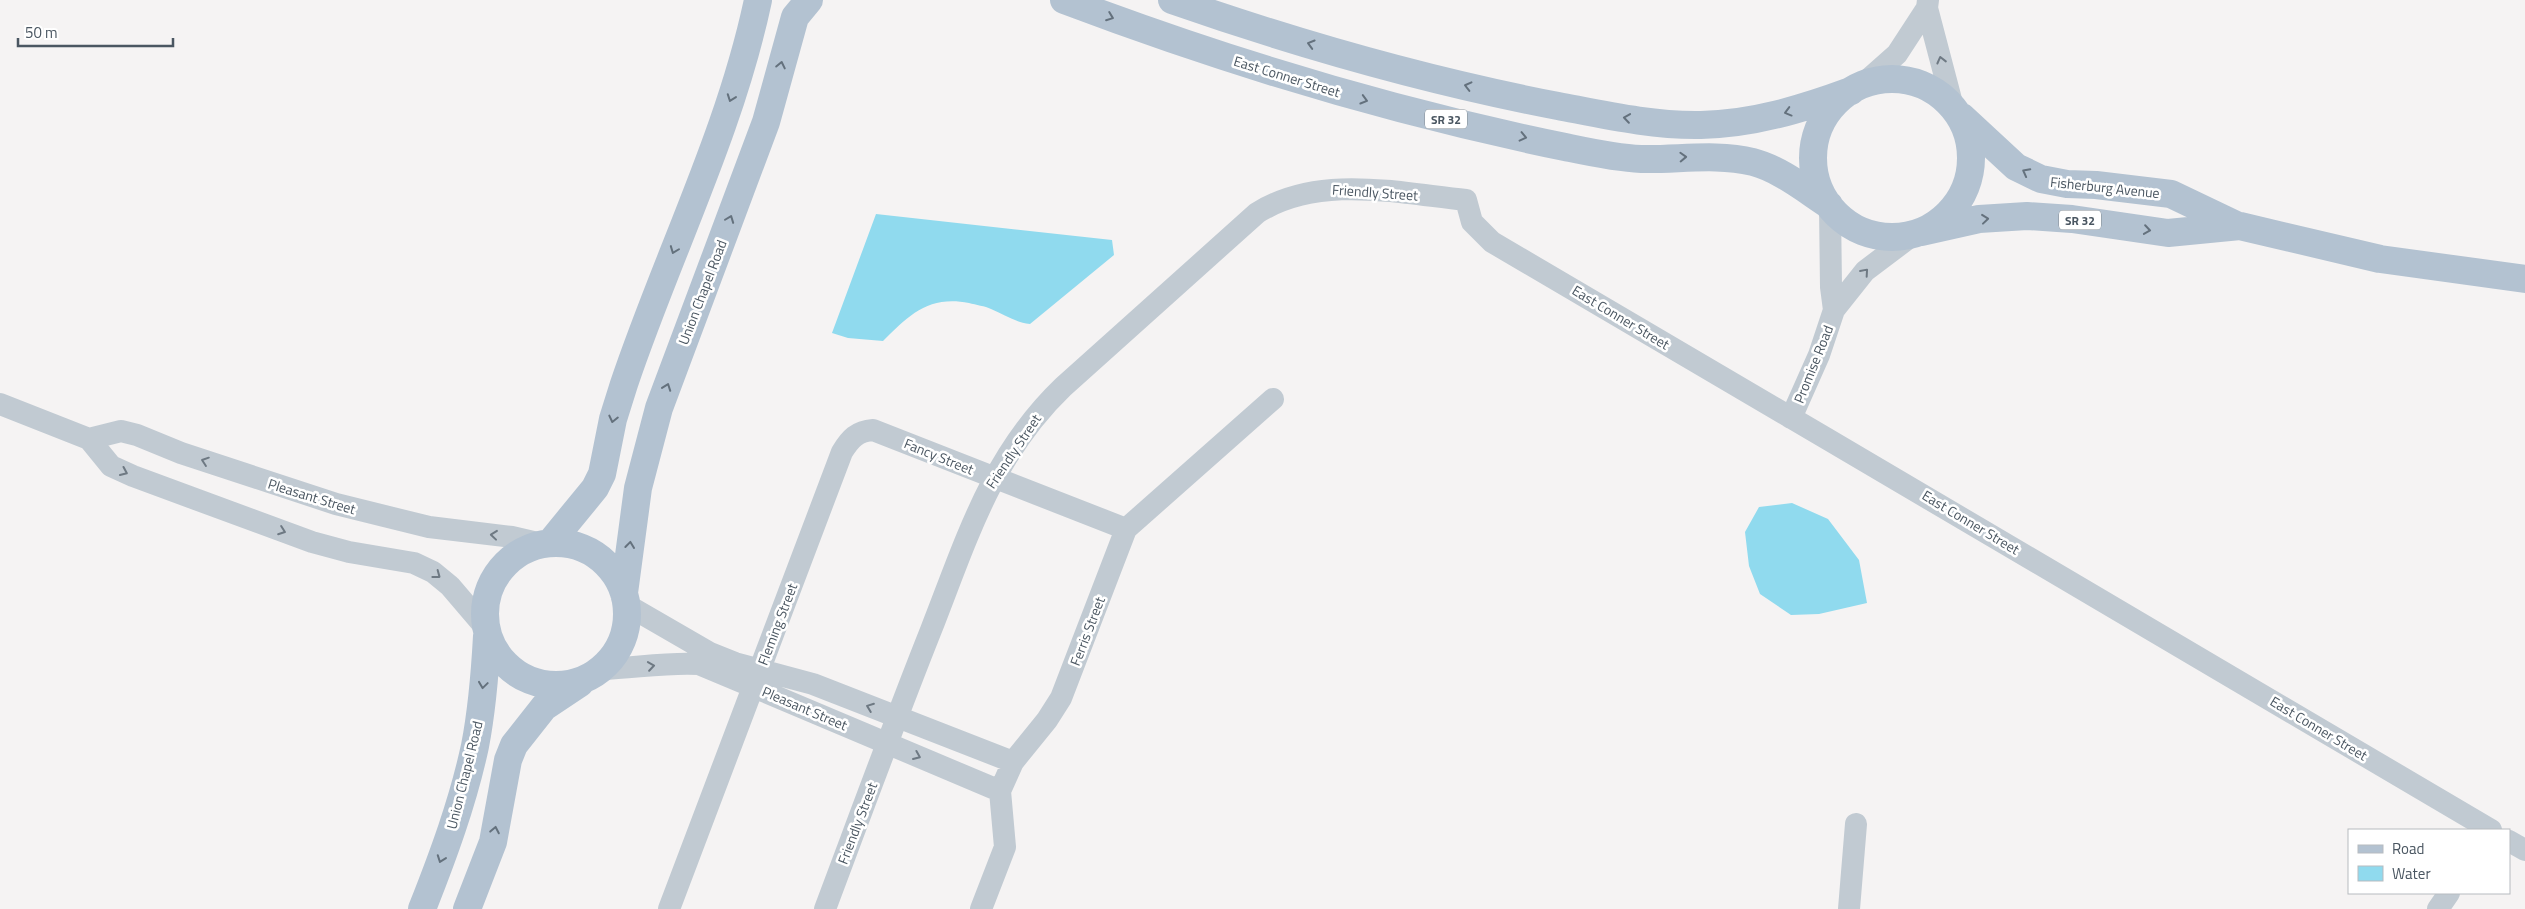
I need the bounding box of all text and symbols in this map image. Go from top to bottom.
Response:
one-way arrow [1105,11,1114,21]
scale bar [18,15,172,47]
text: 50 m [25,21,58,44]
one-way arrow [1308,39,1316,49]
street label: East Conner Street [1231,50,1343,102]
one-way arrow [1936,55,1947,64]
one-way arrow [776,60,786,69]
one-way arrow [1464,81,1473,92]
one-way arrow [727,93,737,101]
one-way arrow [1360,94,1368,104]
one-way arrow [1784,106,1793,117]
road number: SR 32 [1425,110,1467,128]
one-way arrow [1623,113,1631,124]
one-way arrow [1518,131,1527,142]
one-way arrow [1680,152,1687,162]
one-way arrow [2022,168,2031,178]
street label: Fisherburg Avenue [2049,171,2161,203]
street label: Friendly Street [1331,179,1419,205]
road number: SR 32 [2059,210,2101,230]
one-way arrow [1982,214,1990,225]
one-way arrow [724,215,734,224]
one-way arrow [2143,224,2151,235]
street label: Union Chapel Road [672,237,732,347]
one-way arrow [670,245,680,253]
one-way arrow [1860,269,1869,278]
street label: East Conner Street [1568,280,1674,354]
street label: Promise Road [1788,322,1838,406]
one-way arrow [661,383,671,392]
street label: Friendly Street [980,409,1046,493]
one-way arrow [608,415,619,424]
street label: Fancy Street [901,433,977,480]
one-way arrow [201,457,209,467]
one-way arrow [118,465,127,475]
street label: Pleasant Street [266,473,359,519]
street label: East Conner Street [1918,485,2024,559]
one-way arrow [277,525,286,535]
one-way arrow [489,530,497,541]
one-way arrow [624,541,635,549]
one-way arrow [431,570,440,578]
street label: Fleming Street [752,580,802,668]
street label: Ferris Street [1064,593,1110,669]
one-way arrow [647,661,655,672]
one-way arrow [478,681,489,689]
street label: Pleasant Street [759,681,851,735]
street label: East Conner Street [2266,691,2372,765]
one-way arrow [866,702,875,713]
street label: Union Chapel Road [440,719,488,831]
one-way arrow [912,750,921,760]
street label: Friendly Street [832,779,882,867]
one-way arrow [489,826,500,835]
legend [2348,829,2510,894]
text: Road [2392,837,2424,860]
one-way arrow [437,854,447,863]
text: Water [2392,862,2431,885]

